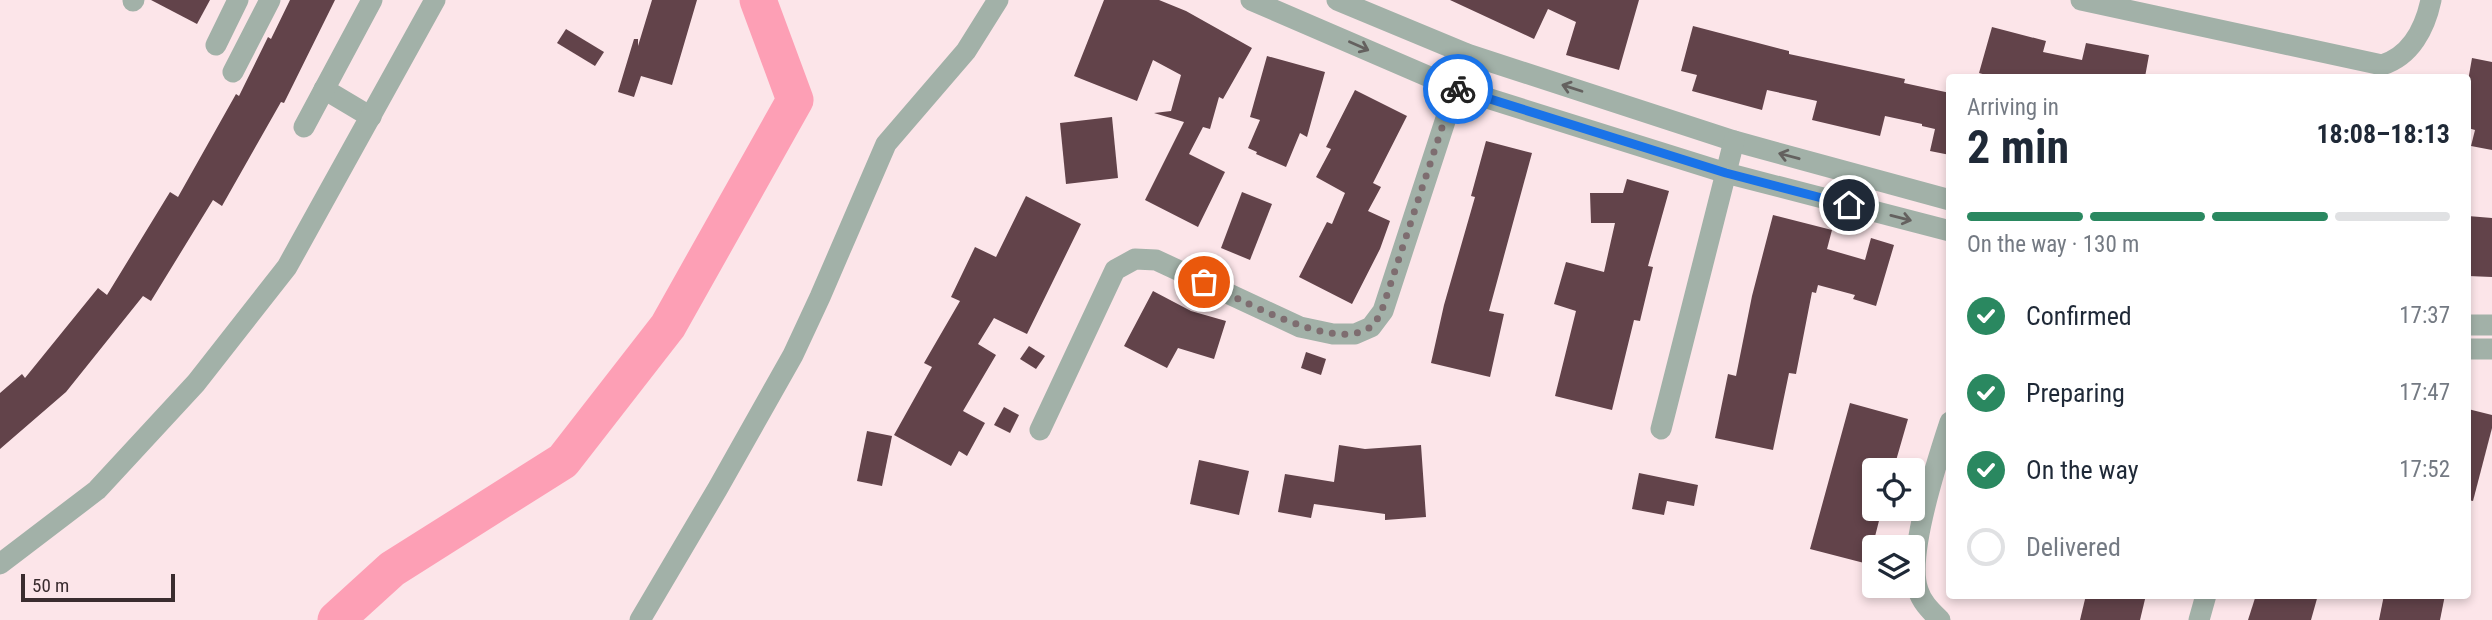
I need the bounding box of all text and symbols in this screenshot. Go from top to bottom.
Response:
one-way arrow [1347,40,1369,53]
courier [1423,54,1493,124]
icon: bike [1439,70,1477,108]
one-way arrow [1562,81,1584,93]
text: Arriving in [1967,94,2059,121]
text: 18:08–18:13 [2316,119,2450,149]
text: 2 min [1967,120,2069,174]
one-way arrow [1778,149,1800,162]
pin [1819,175,1879,235]
icon: home [1830,186,1868,224]
one-way arrow [1890,212,1912,225]
text: On the way · 130 m [1967,231,2139,258]
pin [1174,252,1234,312]
icon: bag [1185,263,1223,301]
icon: check [1967,297,2005,335]
text: Confirmed [2026,301,2132,331]
text: 17:37 [2399,302,2450,329]
icon: check [1967,374,2005,412]
text: Preparing [2026,378,2125,408]
text: 17:47 [2399,379,2450,406]
icon: check [1967,451,2005,489]
text: On the way [2026,455,2139,485]
text: 17:52 [2399,456,2450,483]
map controls [1862,458,1925,598]
button: locate [1862,458,1925,521]
text: Delivered [2026,532,2121,562]
button: layers [1862,535,1925,598]
scale bar [21,571,175,603]
text: 50 m [32,574,69,597]

